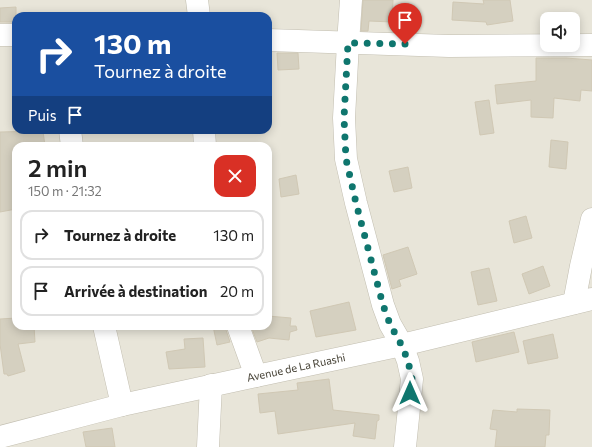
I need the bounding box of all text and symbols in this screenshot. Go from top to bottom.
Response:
pin [388,3,422,44]
icon: arrive [394,9,416,31]
map controls [540,12,580,52]
button: sound [540,12,580,52]
text: 130 m [94,26,171,60]
icon: right [28,28,80,80]
text: Tournez à droite [94,60,227,82]
icon: arrive [64,104,86,126]
text: Puis [28,106,56,124]
text: 2 min [28,153,87,182]
button: close [214,155,256,197]
text: 150 m · 21:32 [28,183,102,199]
icon: right [30,224,52,246]
text: Tournez à droite [64,226,176,244]
text: 130 m [213,226,254,244]
icon: arrive [30,280,52,302]
text: Arrivée à destination [64,282,207,300]
text: 20 m [220,282,254,300]
street label: Avenue de La Ruashi [245,350,347,384]
position arrow [389,372,431,414]

